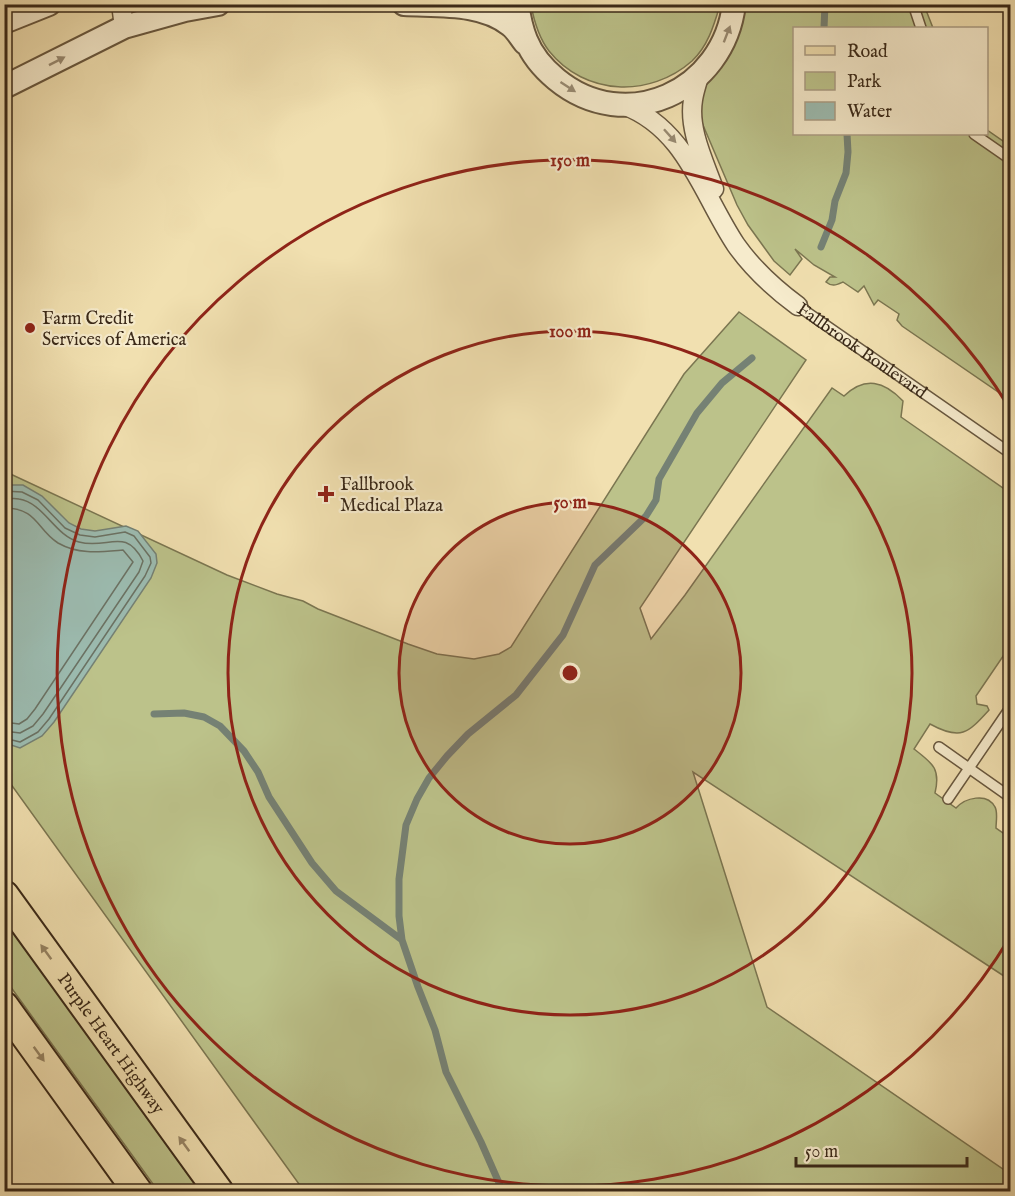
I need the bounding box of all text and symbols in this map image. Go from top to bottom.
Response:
one-way arrow [722,25,732,43]
legend [793,27,988,135]
text: Road [847,41,888,64]
one-way arrow [48,56,65,66]
text: Park [847,71,882,94]
one-way arrow [560,81,576,92]
text: Water [847,101,892,124]
one-way arrow [663,128,676,143]
text: 150 m [550,150,590,173]
street label: Fallbrook Boulevard [791,298,931,405]
place label: Farm Credit Services of America [42,308,187,352]
marker: Farm Credit Services of America [23,321,37,335]
text: 100 m [549,321,591,344]
place label: Fallbrook Medical Plaza [340,474,443,518]
marker: Fallbrook Medical Plaza [317,485,335,503]
text: 50 m [553,492,587,515]
centre of rings [560,663,580,683]
one-way arrow [40,944,52,960]
street label: Purple Heart Highway [51,969,169,1119]
one-way arrow [33,1045,45,1061]
scale bar [796,1130,967,1168]
one-way arrow [179,1137,191,1152]
text: 50 m [805,1141,838,1164]

